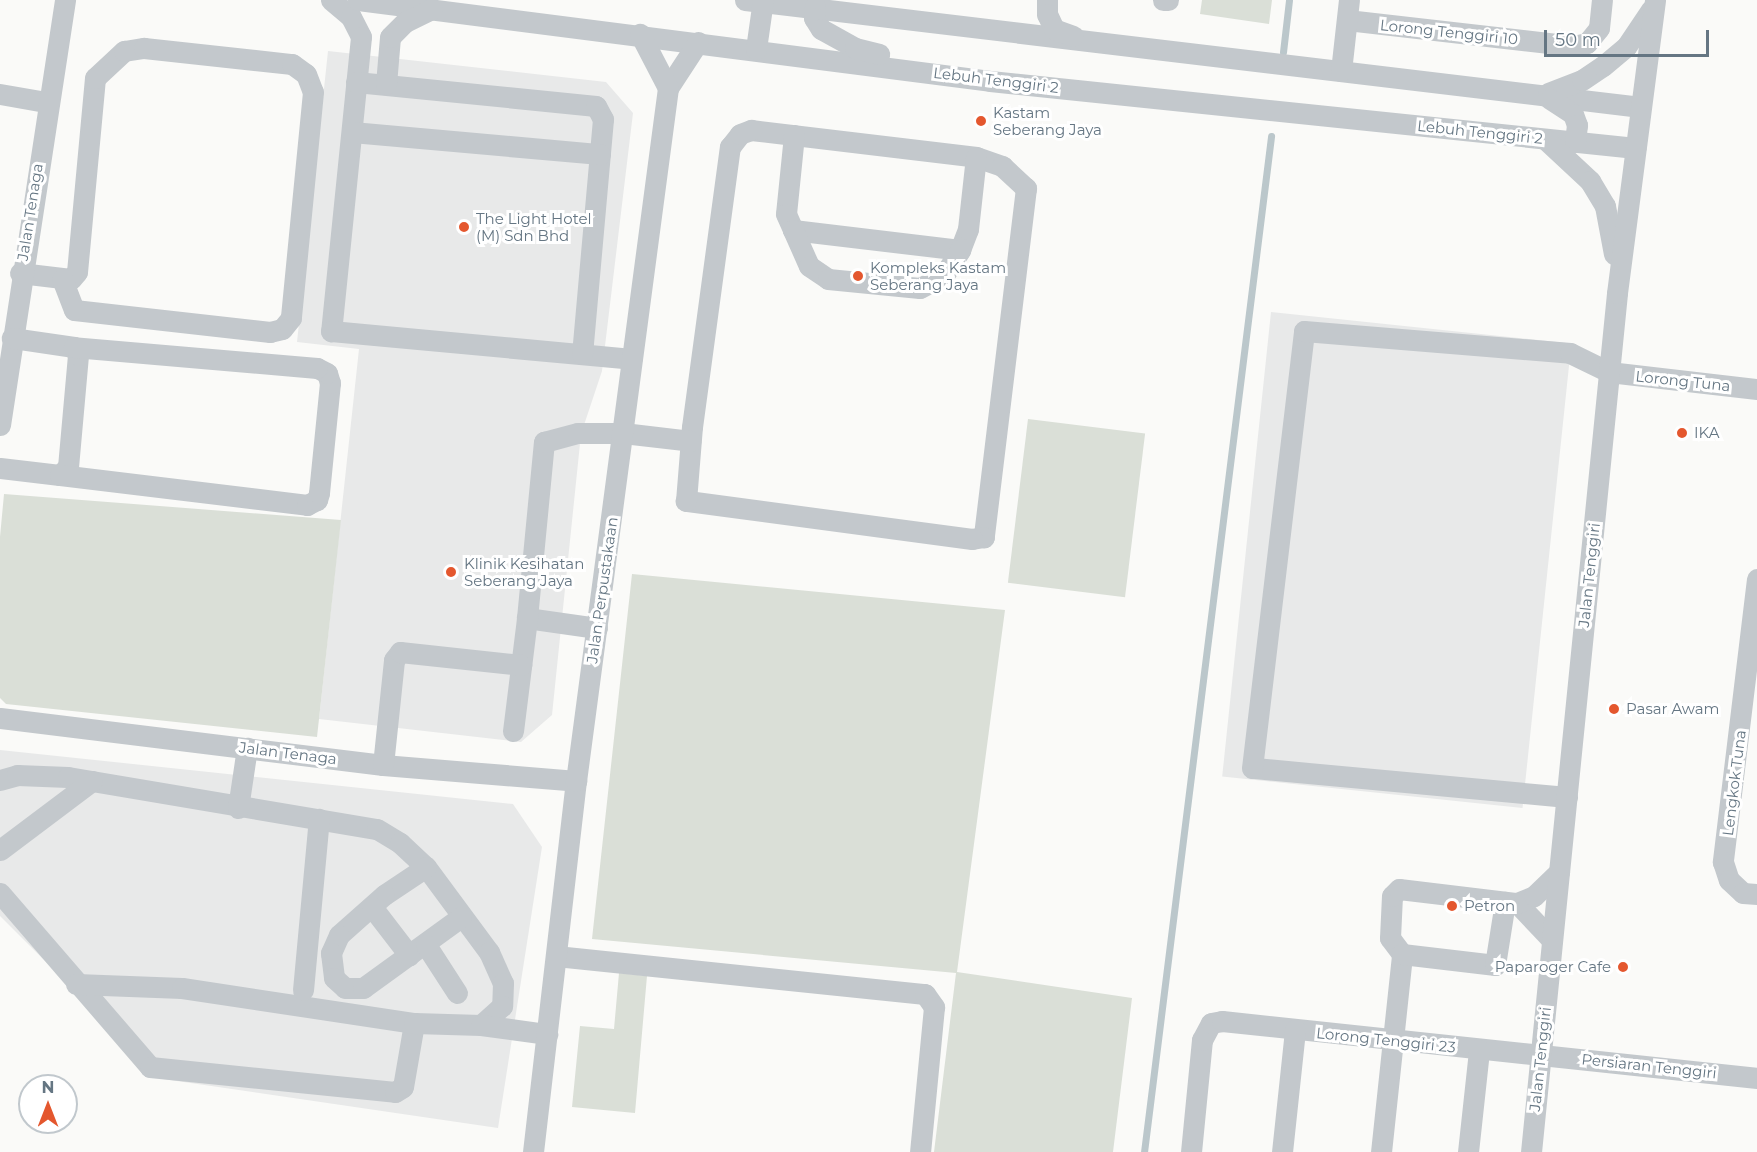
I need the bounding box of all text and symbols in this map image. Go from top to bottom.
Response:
street label: Lorong Tenggiri 10 [1379,16,1519,48]
scale bar [1547,18,1712,56]
text: 50 m [1555,29,1601,51]
street label: Lebuh Tenggiri 2 [932,63,1060,97]
place label: Kastam Seberang Jaya [993,103,1102,138]
marker: Kastam Seberang Jaya [974,114,988,128]
street label: Lebuh Tenggiri 2 [1416,116,1544,148]
street label: Jalan Tenaga [13,162,47,262]
place label: The Light Hotel (M) Sdn Bhd [476,209,592,244]
marker: The Light Hotel (M) Sdn Bhd [457,220,471,234]
place label: Kompleks Kastam Seberang Jaya [870,258,1006,293]
marker: Kompleks Kastam Seberang Jaya [851,269,865,283]
street label: Lorong Tuna [1635,367,1731,395]
place label: IKA [1694,424,1720,442]
marker: IKA [1675,426,1689,440]
street label: Jalan Perpustakaan [583,516,621,664]
street label: Jalan Tenggiri [1575,522,1603,628]
place label: Klinik Kesihatan Seberang Jaya [464,554,584,589]
marker: Klinik Kesihatan Seberang Jaya [442,563,460,581]
place label: Pasar Awam [1626,700,1720,718]
marker: Pasar Awam [1607,702,1621,716]
street label: Lengkok Tuna [1719,729,1749,837]
street label: Jalan Tenaga [238,738,338,768]
place label: Petron [1464,897,1515,915]
marker: Petron [1445,899,1459,913]
place label: Paparoger Cafe [1495,958,1611,976]
marker: Paparoger Cafe [1616,960,1630,974]
street label: Jalan Tenggiri [1526,1006,1554,1112]
street label: Lorong Tenggiri 23 [1315,1024,1457,1056]
street label: Persiaran Tenggiri [1581,1050,1717,1082]
north arrow [18,1074,78,1134]
text: N [42,1078,54,1097]

